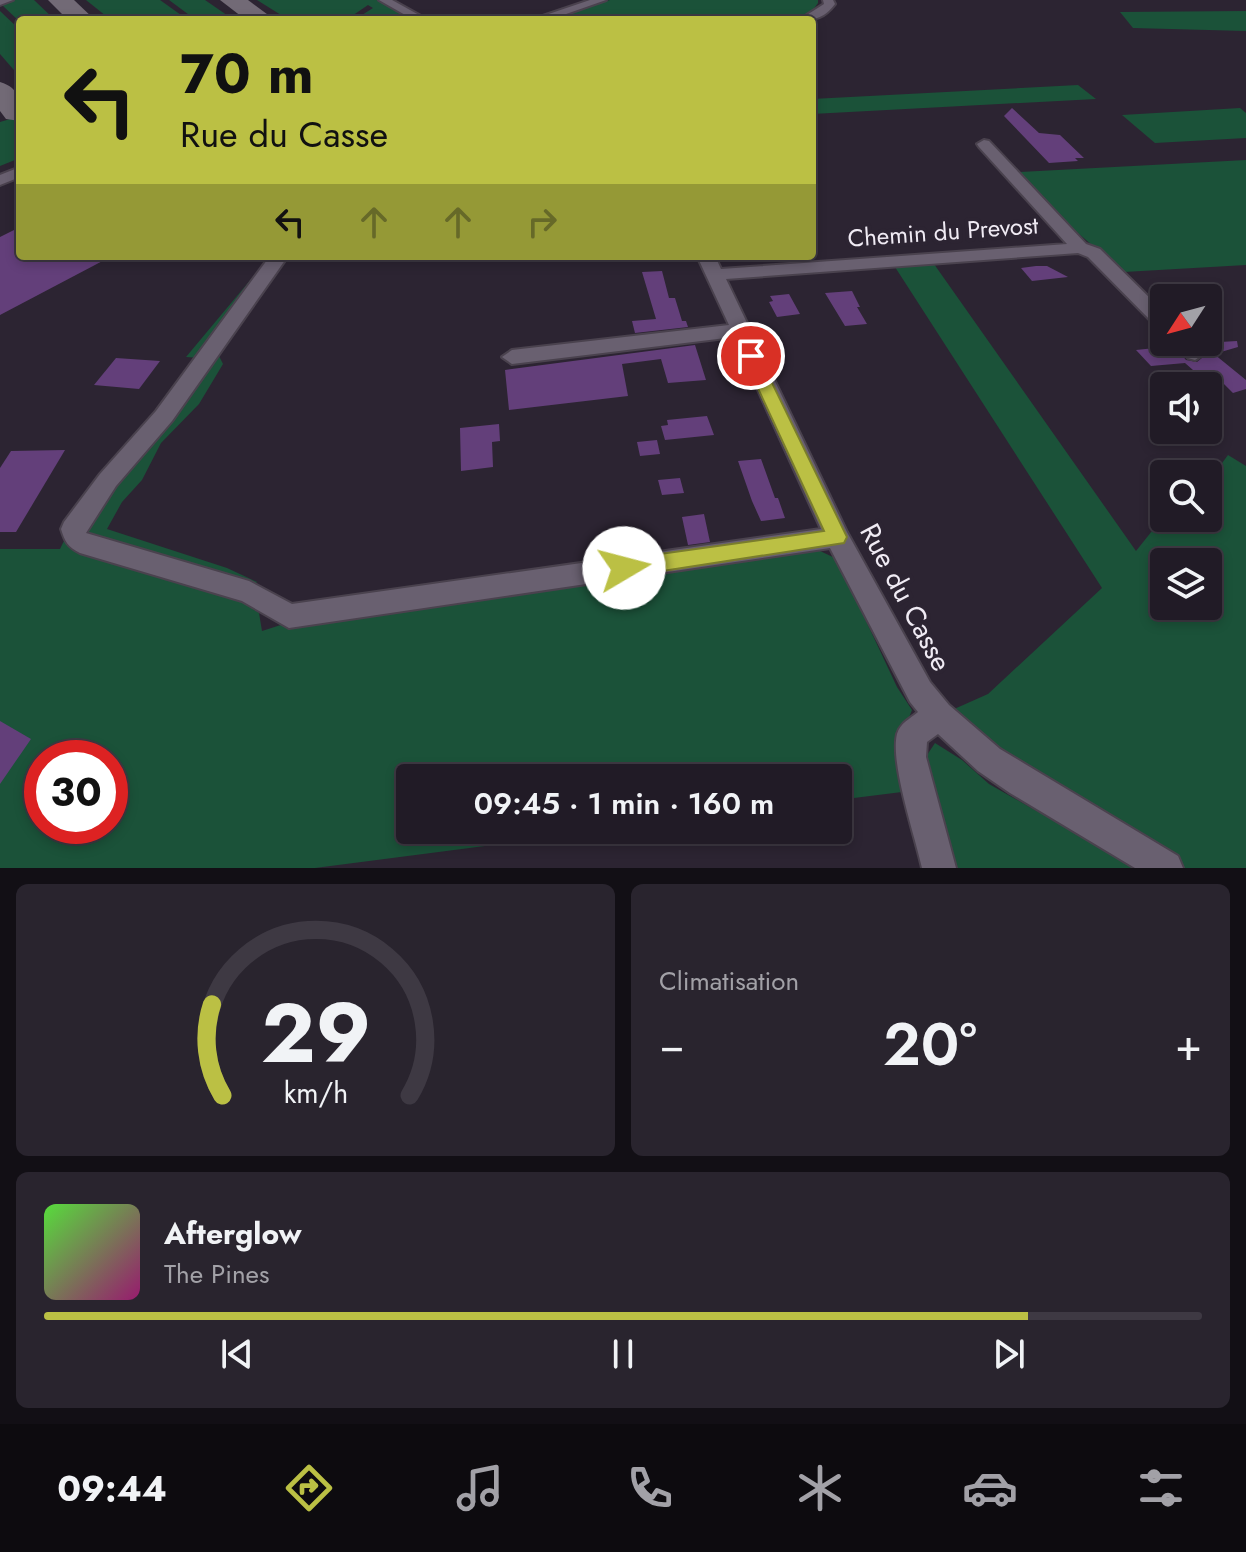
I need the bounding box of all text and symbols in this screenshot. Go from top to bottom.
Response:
text: 70 m [180,33,314,114]
icon: left [48,48,152,152]
text: Rue du Casse [180,108,388,160]
icon: left [268,200,312,244]
icon: ahead [352,200,396,244]
icon: ahead [436,200,480,244]
icon: right [520,200,564,244]
street label: Chemin du Prevost [847,207,1040,256]
north arrow [1150,284,1222,356]
map controls [1150,284,1222,620]
pin [717,322,785,390]
icon: arrive [729,334,773,378]
button: sound [1150,372,1222,444]
button: search [1150,460,1222,532]
street label: Rue du Casse [849,516,962,678]
position arrow [582,526,666,610]
button: layers [1150,548,1222,620]
speed limit sign: 30 [24,740,128,844]
text: 09:45 · 1 min · 160 m [474,782,774,825]
text: Climatisation [659,962,799,1000]
text: 29 [260,973,371,1093]
text: 20° [883,1001,977,1088]
text: − [659,1013,685,1077]
text: + [1175,1013,1202,1077]
text: km/h [283,1072,348,1114]
text: Afterglow [164,1212,301,1255]
text: The Pines [164,1255,269,1293]
icon: previous [215,1332,259,1376]
icon: pause [601,1332,645,1376]
icon: next [987,1332,1031,1376]
icon: directions [281,1460,337,1516]
icon: music [452,1460,508,1516]
icon: phone [622,1460,678,1516]
icon: climate [792,1460,848,1516]
icon: car [962,1460,1018,1516]
icon: filters [1133,1460,1189,1516]
text: 09:44 [57,1462,167,1514]

